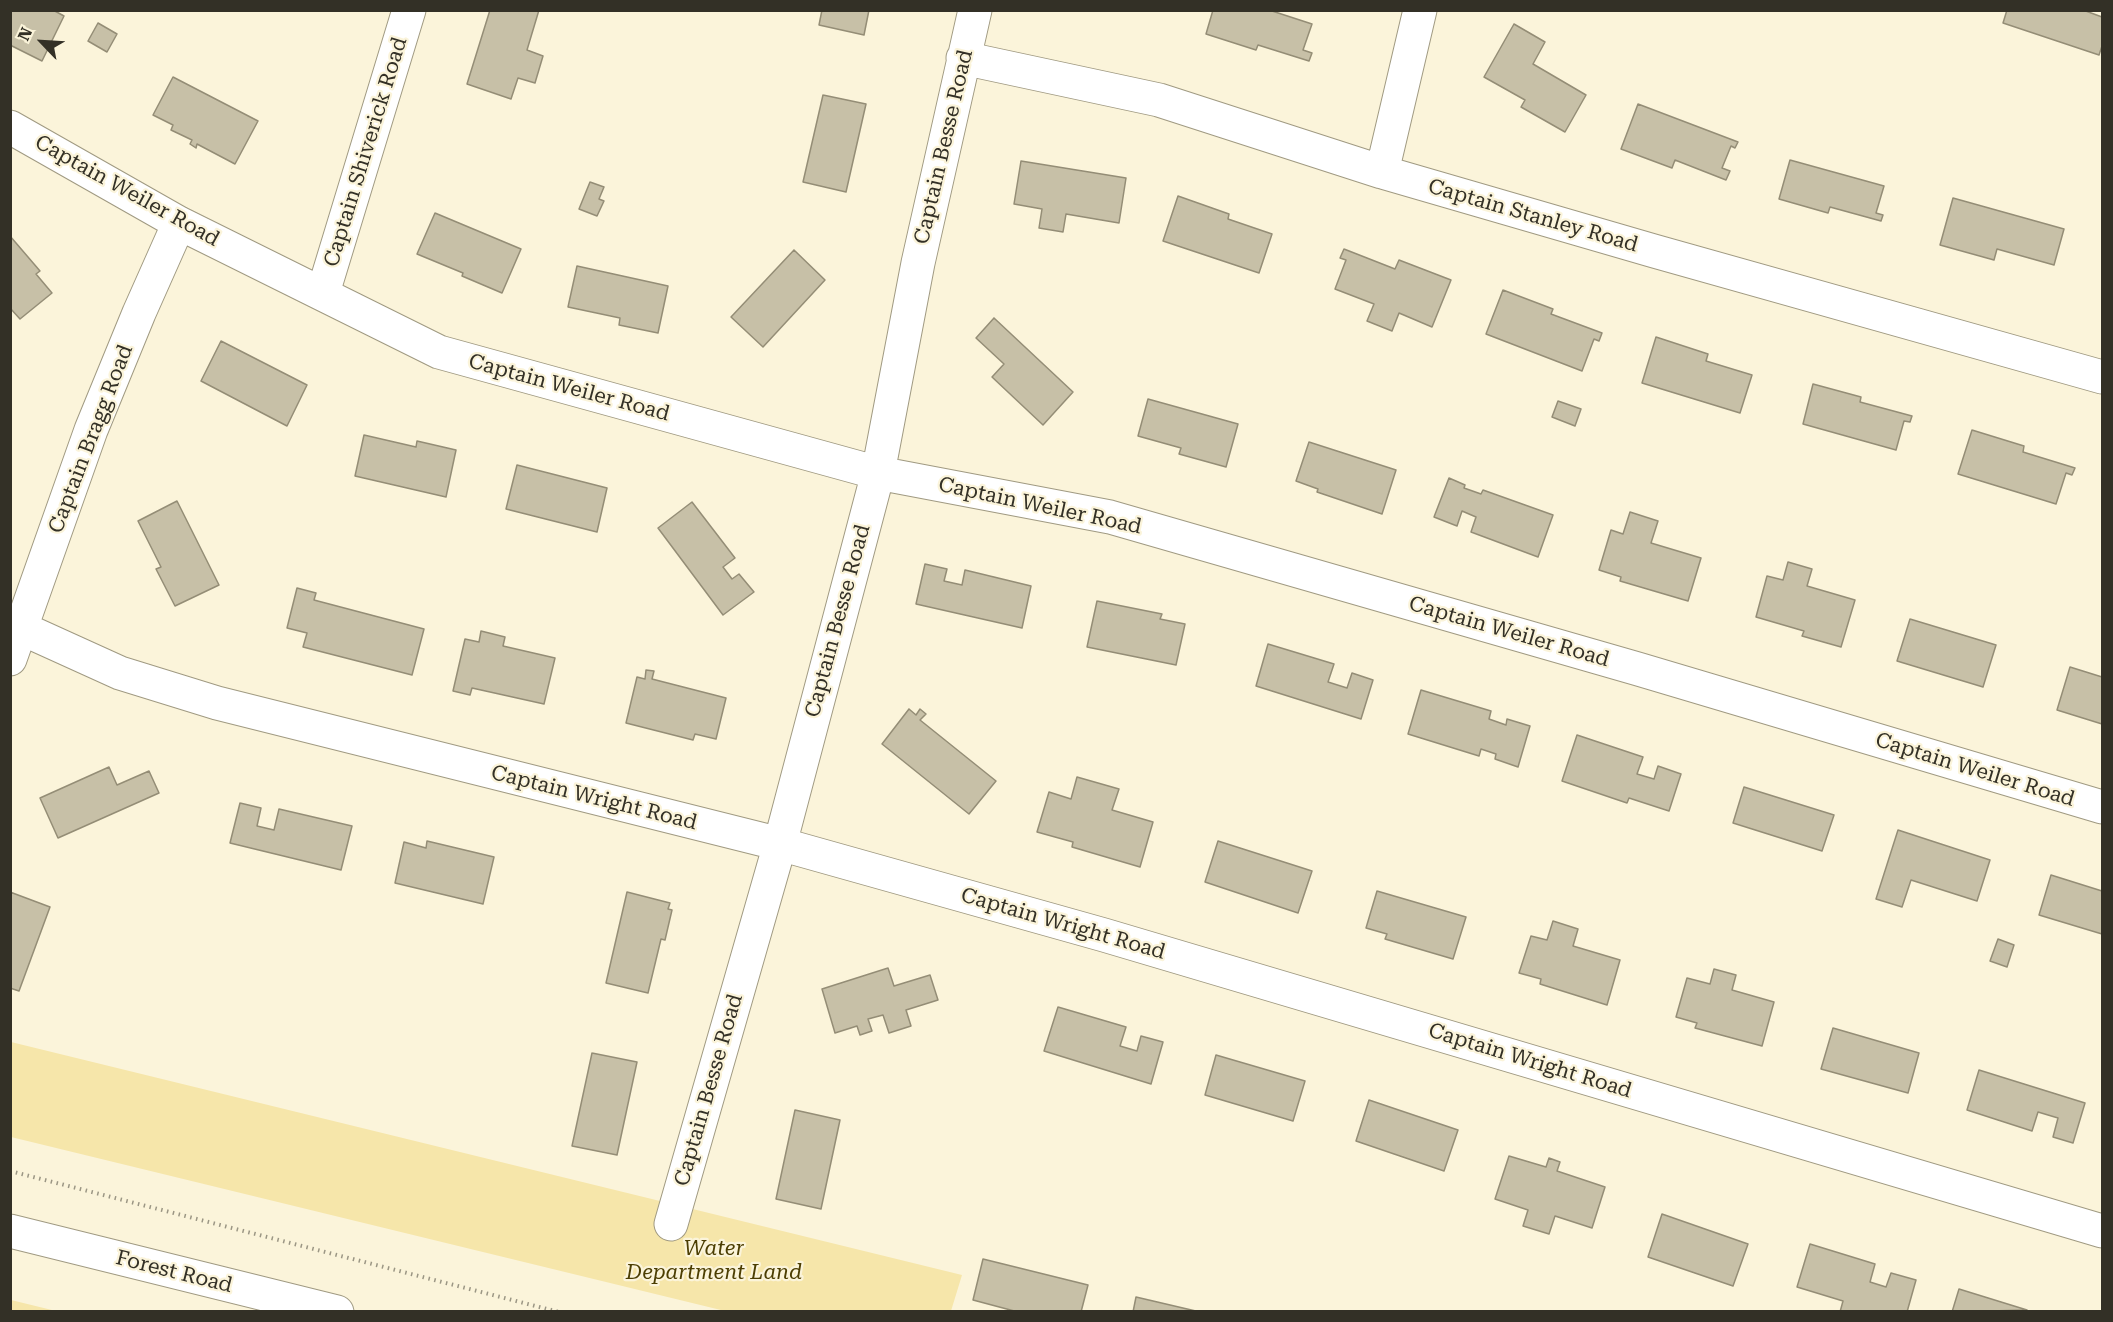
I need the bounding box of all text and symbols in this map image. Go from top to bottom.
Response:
north arrow [12,12,72,72]
text: N [14,25,36,44]
street label: Captain Shiverick Road [319,34,413,270]
street label: Captain Besse Road [909,47,979,247]
street label: Captain Weiler Road [30,130,224,252]
street label: Captain Stanley Road [1425,174,1641,258]
street label: Captain Bragg Road [43,341,139,537]
street label: Captain Weiler Road [466,349,672,427]
street label: Captain Weiler Road [936,472,1144,540]
street label: Captain Besse Road [800,522,876,720]
street label: Captain Weiler Road [1406,591,1612,673]
street label: Captain Weiler Road [1872,728,2078,812]
street label: Captain Wright Road [488,760,700,836]
street label: Captain Wright Road [958,883,1168,965]
street label: Captain Besse Road [670,991,748,1189]
street label: Captain Wright Road [1425,1018,1635,1104]
park label: Water Department Land [626,1236,802,1286]
street label: Forest Road [113,1245,235,1299]

